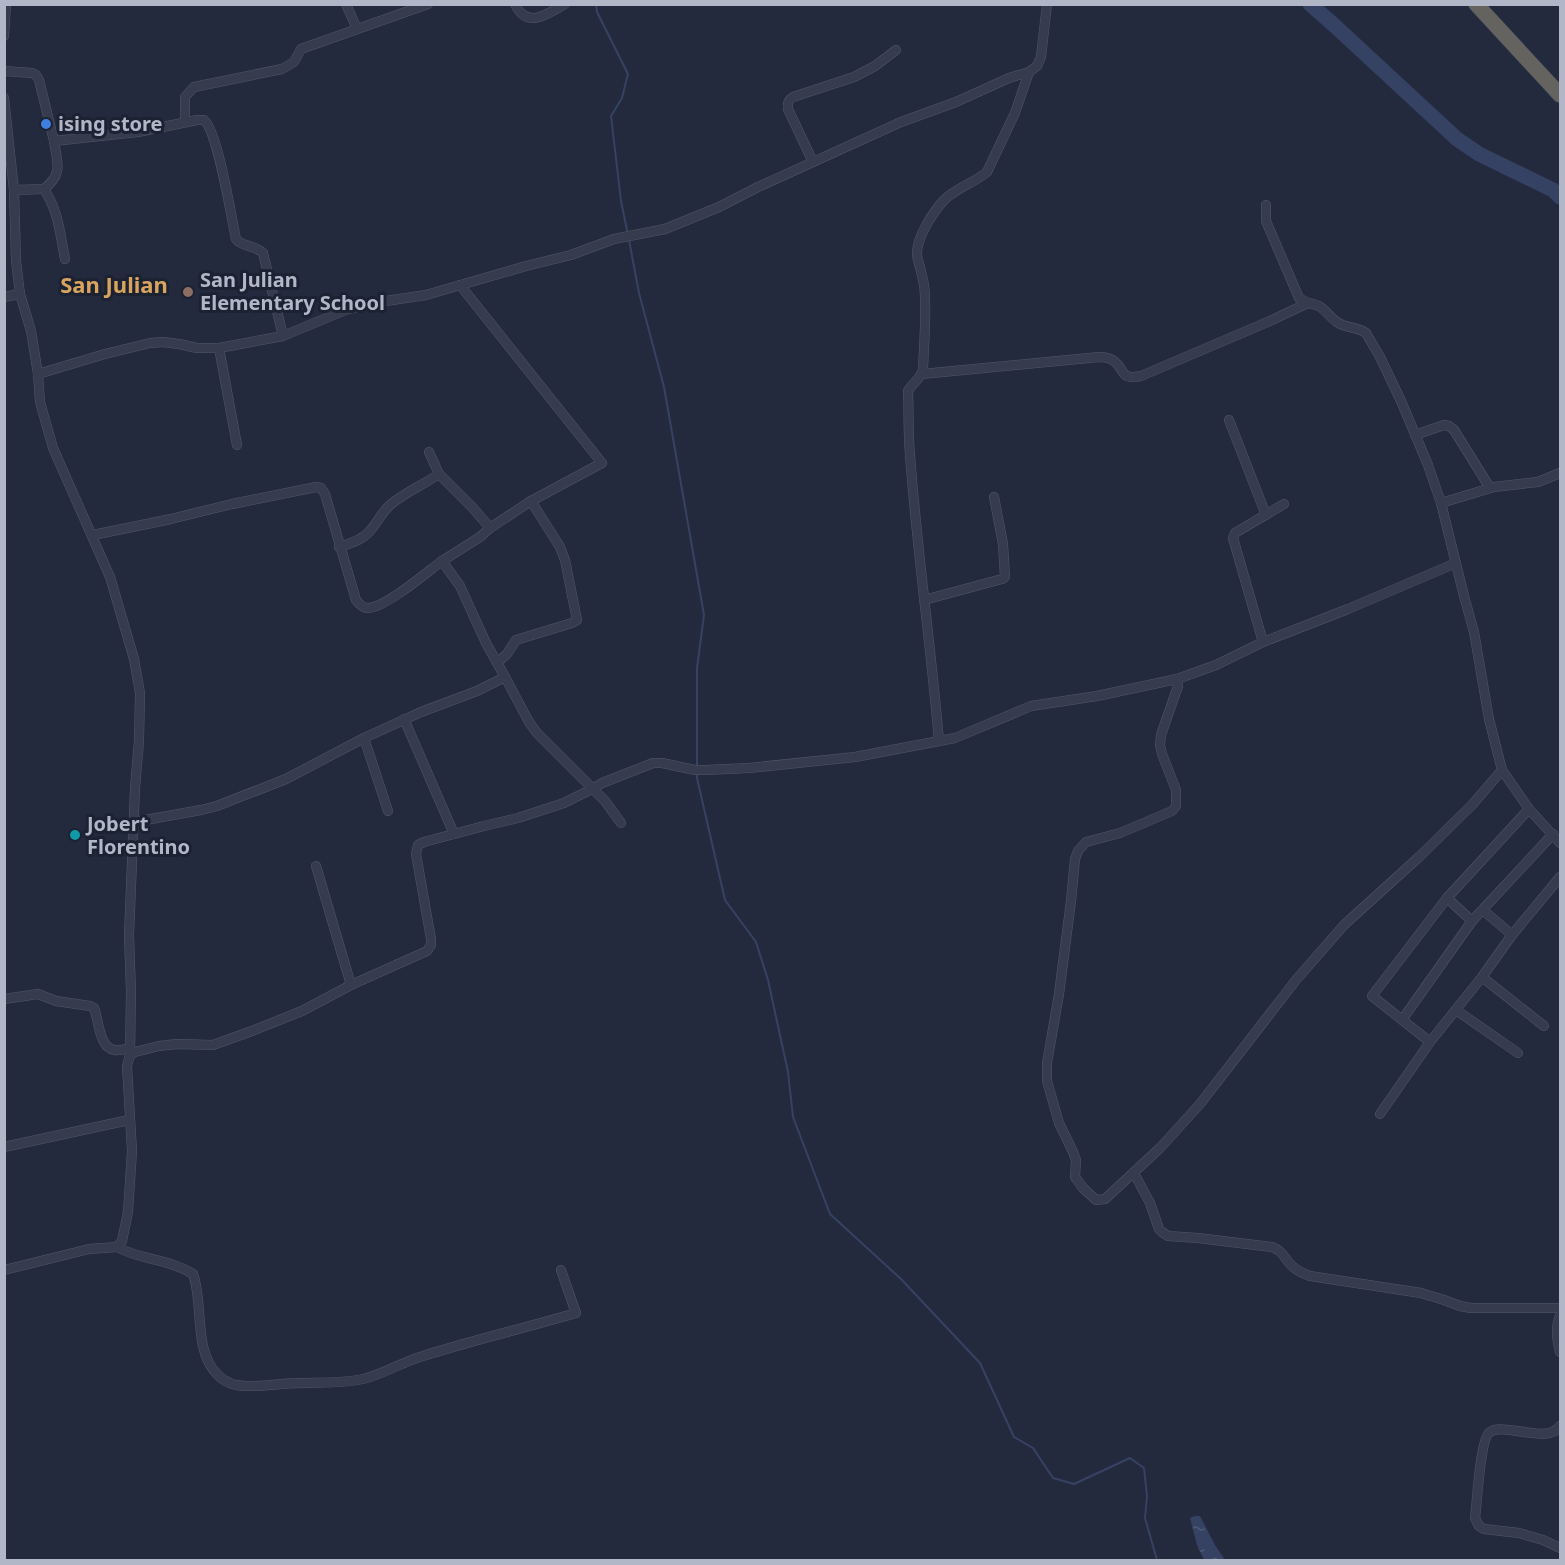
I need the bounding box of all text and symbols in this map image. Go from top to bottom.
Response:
place label: ising store [58,110,163,137]
marker: ising store [39,117,53,131]
place label: San Julian Elementary School [200,266,385,316]
district label: San Julian [60,269,168,299]
marker: San Julian Elementary School [181,285,195,299]
place label: Jobert Florentino [85,810,190,860]
marker: Jobert Florentino [68,828,82,842]

